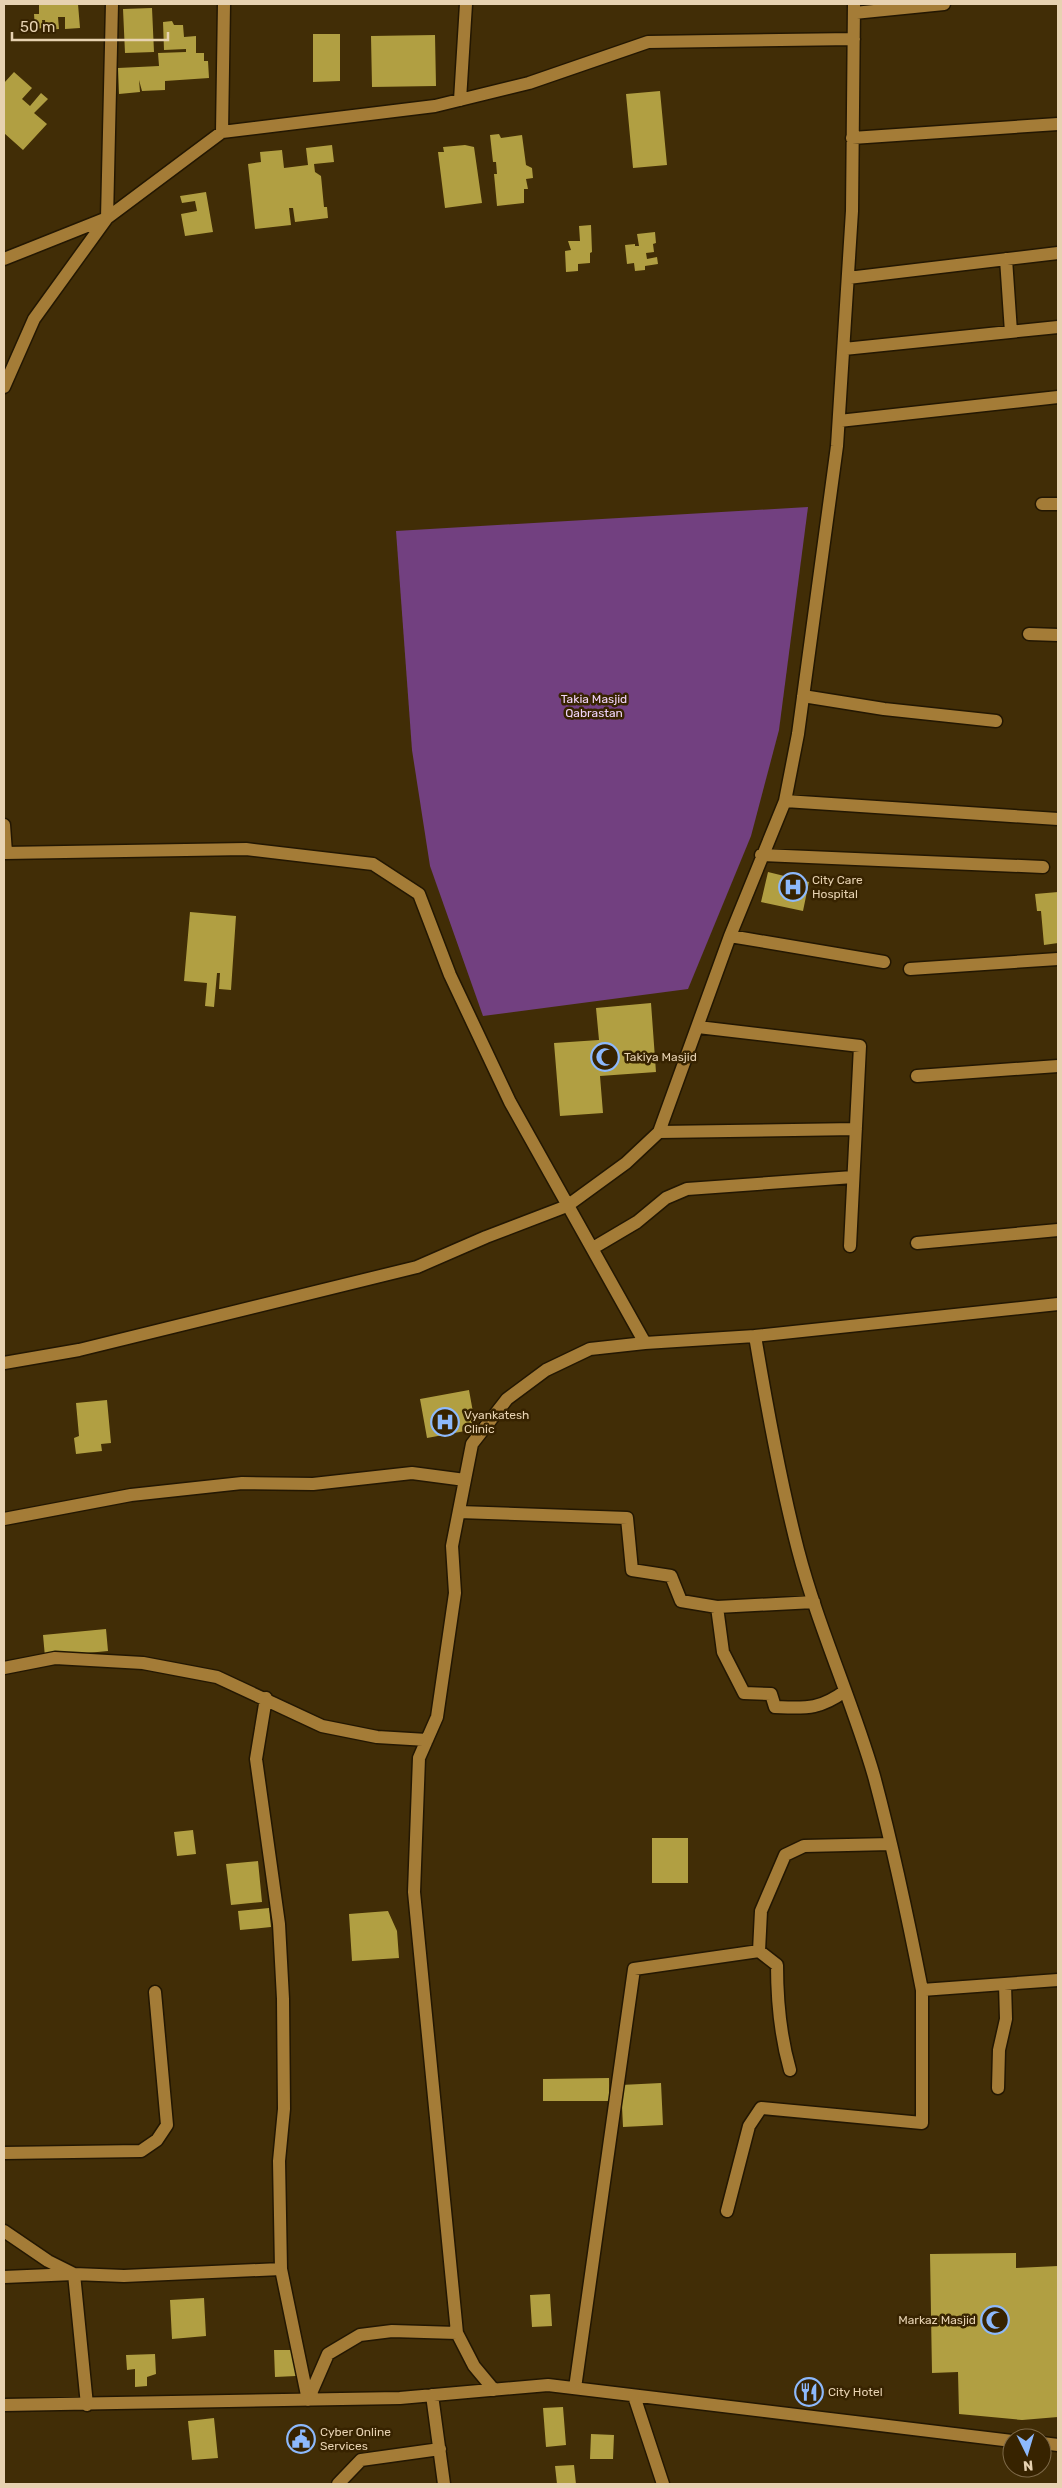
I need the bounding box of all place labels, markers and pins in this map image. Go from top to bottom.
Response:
hospital icon: City Care Hospital [778,872,808,902]
place label: City Care Hospital [812,873,863,901]
mosque icon: Takiya Masjid [590,1042,620,1072]
place label: Takiya Masjid [624,1050,697,1064]
hospital icon: Vyankatesh Clinic [430,1407,460,1437]
place label: Vyankatesh Clinic [464,1408,529,1436]
mosque icon: Markaz Masjid [980,2305,1010,2335]
place label: Markaz Masjid [898,2313,976,2327]
restaurant icon: City Hotel [794,2377,824,2407]
place label: City Hotel [828,2385,883,2399]
public building icon: Cyber Online Services [286,2424,316,2454]
place label: Cyber Online Services [320,2425,391,2453]

